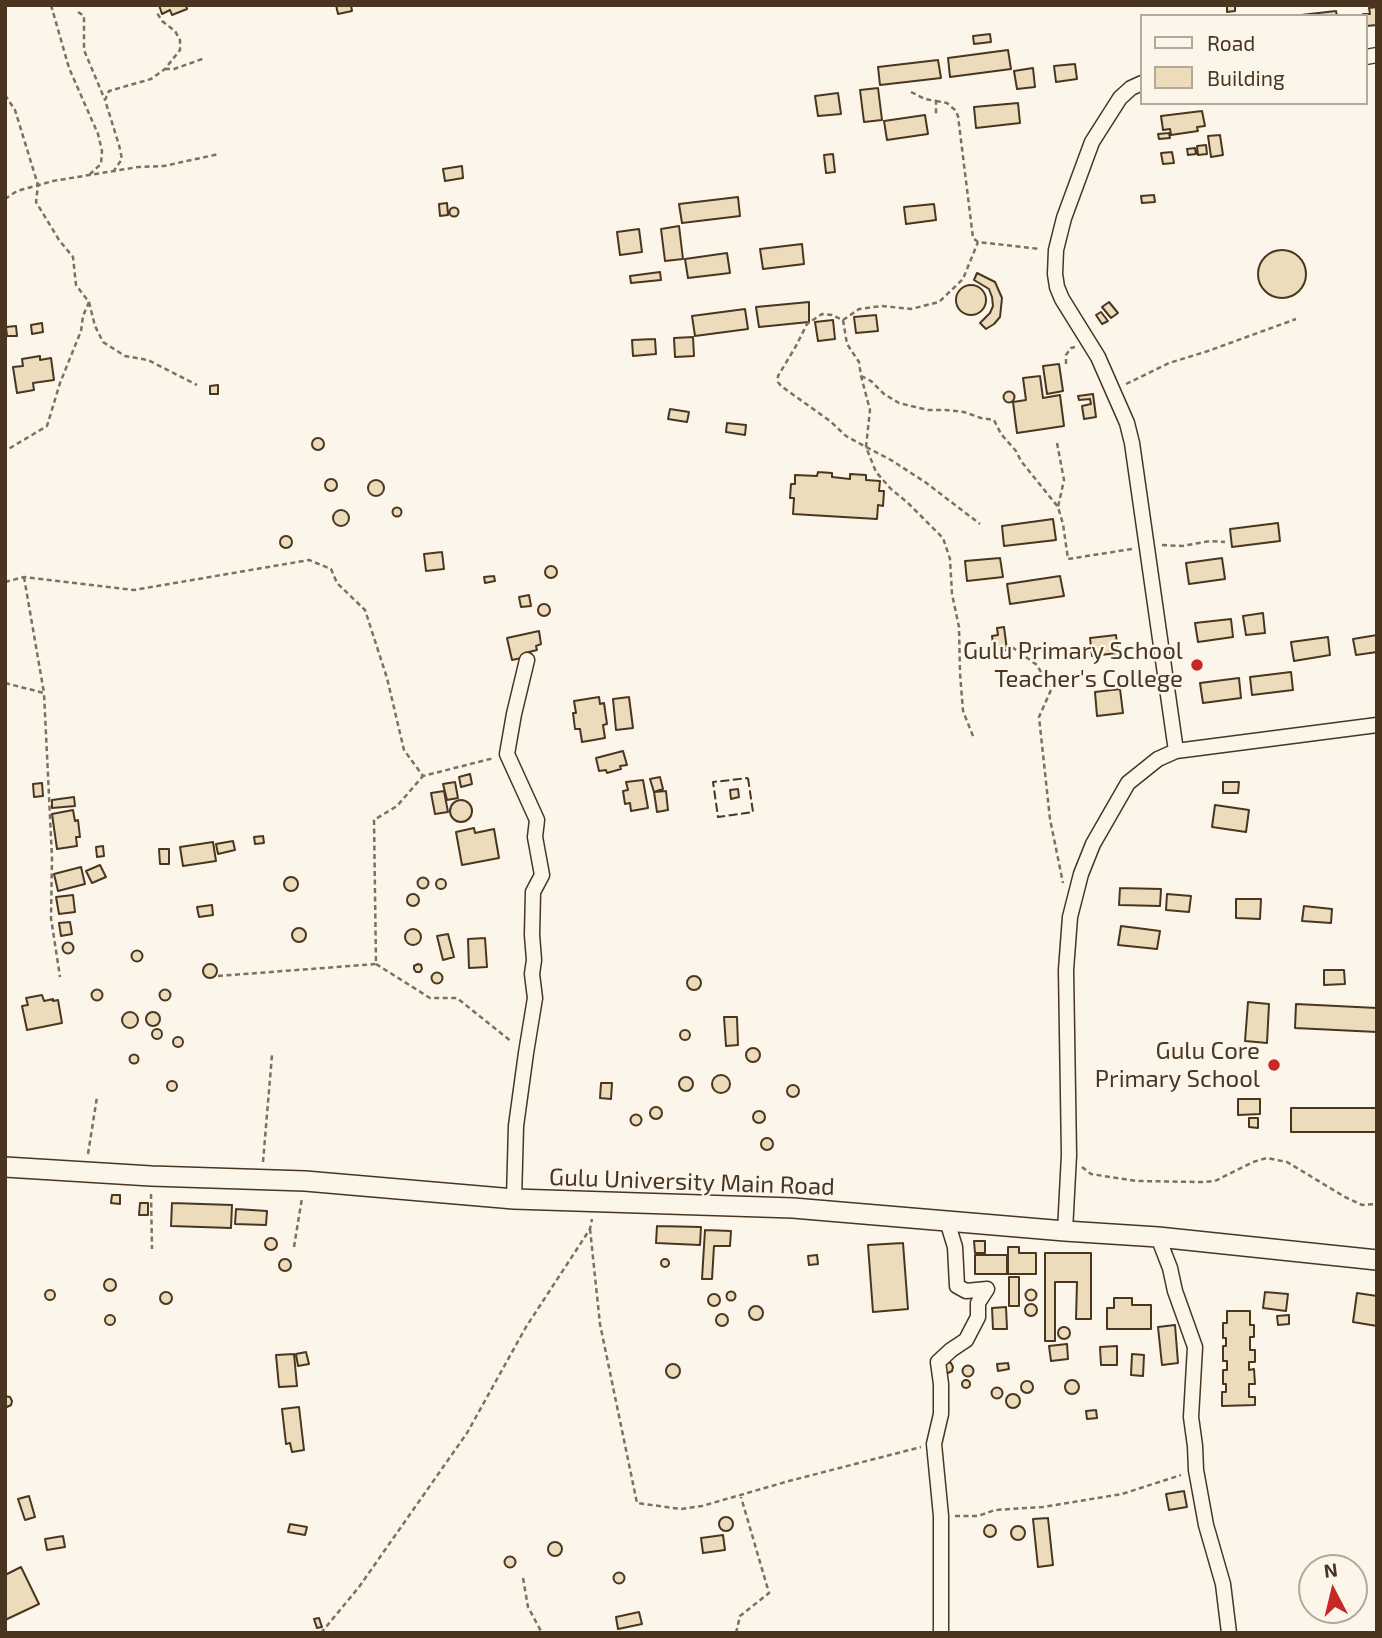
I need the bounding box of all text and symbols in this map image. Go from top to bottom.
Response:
legend [1140,14,1368,105]
text: Road [1207,30,1255,55]
text: Building [1207,65,1285,90]
place label: Gulu Primary School Teacher's College [963,637,1183,693]
marker: Gulu Primary School Teacher's College [1189,657,1205,673]
place label: Gulu Core Primary School [1095,1037,1260,1093]
marker: Gulu Core Primary School [1266,1057,1282,1073]
street label: Gulu University Main Road [549,1163,835,1201]
north arrow [1298,1554,1368,1624]
text: N [1322,1557,1339,1582]

